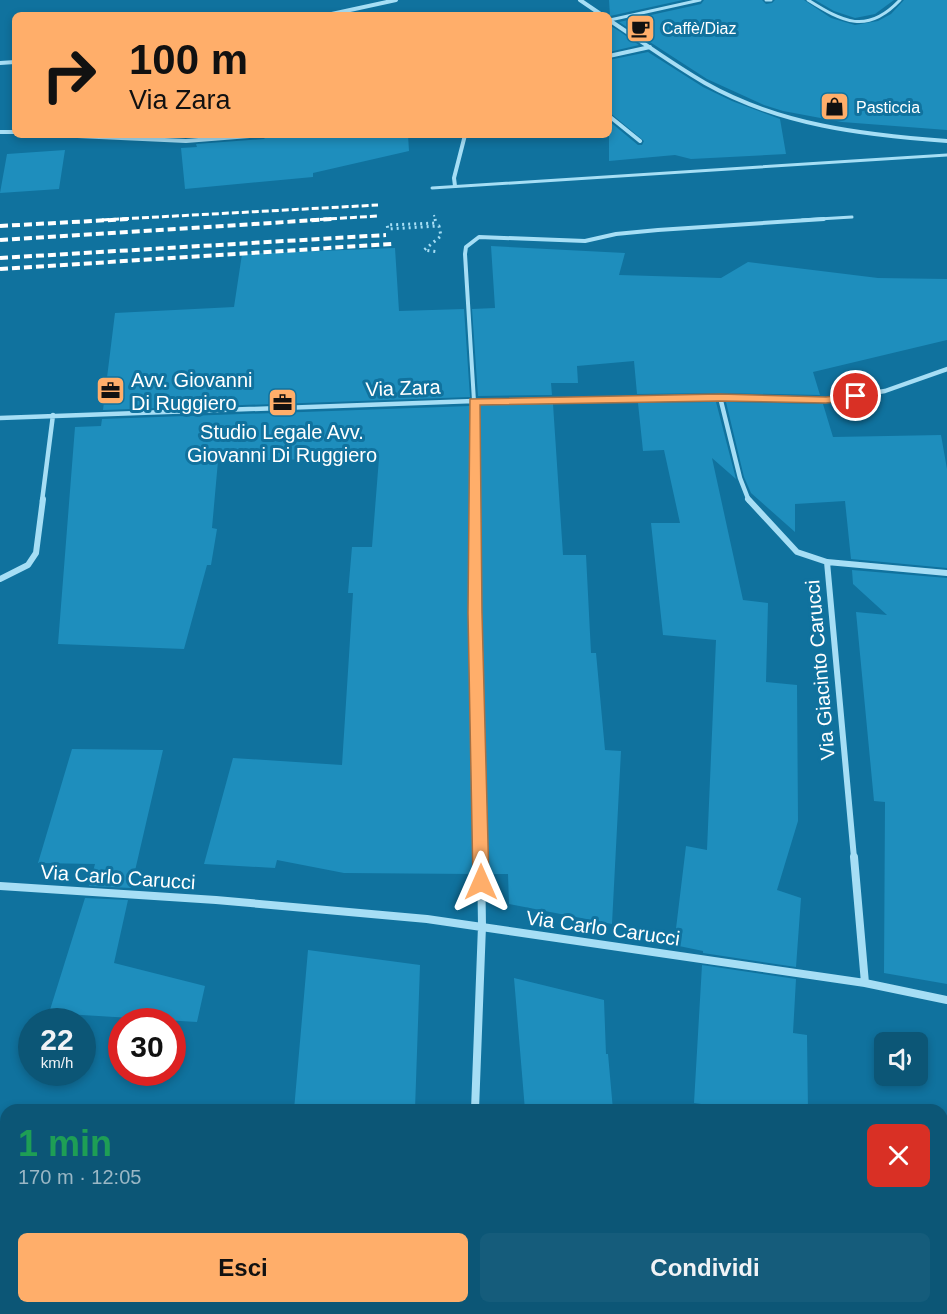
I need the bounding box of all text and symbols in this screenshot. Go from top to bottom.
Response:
cafe icon: Caffè/Diaz [625,12,657,44]
place label: Caffè/Diaz [662,20,736,37]
icon: right [30,36,108,114]
text: 100 m [129,36,248,83]
text: Via Zara [129,85,231,115]
shop icon: Pasticcia [819,91,851,123]
place label: Pasticcia [856,99,920,116]
place label: Avv. Giovanni Di Ruggiero [131,369,253,414]
pin [830,370,881,421]
office icon: Avv. Giovanni Di Ruggiero [94,375,126,407]
street label: Via Zara [365,376,442,400]
icon: arrive [839,379,872,412]
office icon: Studio Legale Avv. Giovanni Di Ruggiero [266,386,298,418]
place label: Studio Legale Avv. Giovanni Di Ruggiero [187,421,377,466]
street label: Via Giacinto Carucci [801,579,839,761]
position arrow [449,850,513,914]
street label: Via Carlo Carucci [40,861,196,893]
street label: Via Carlo Carucci [525,906,681,950]
speed limit sign: 30 [108,1008,186,1086]
text: 22 [40,1023,74,1056]
map controls [874,1032,928,1086]
button: sound [874,1032,928,1086]
text: km/h [41,1054,73,1071]
text: 1 min [18,1123,112,1164]
button: close [867,1124,930,1187]
text: 170 m · 12:05 [18,1166,141,1188]
button: Esci [18,1233,468,1302]
button: Condividi [480,1233,930,1302]

